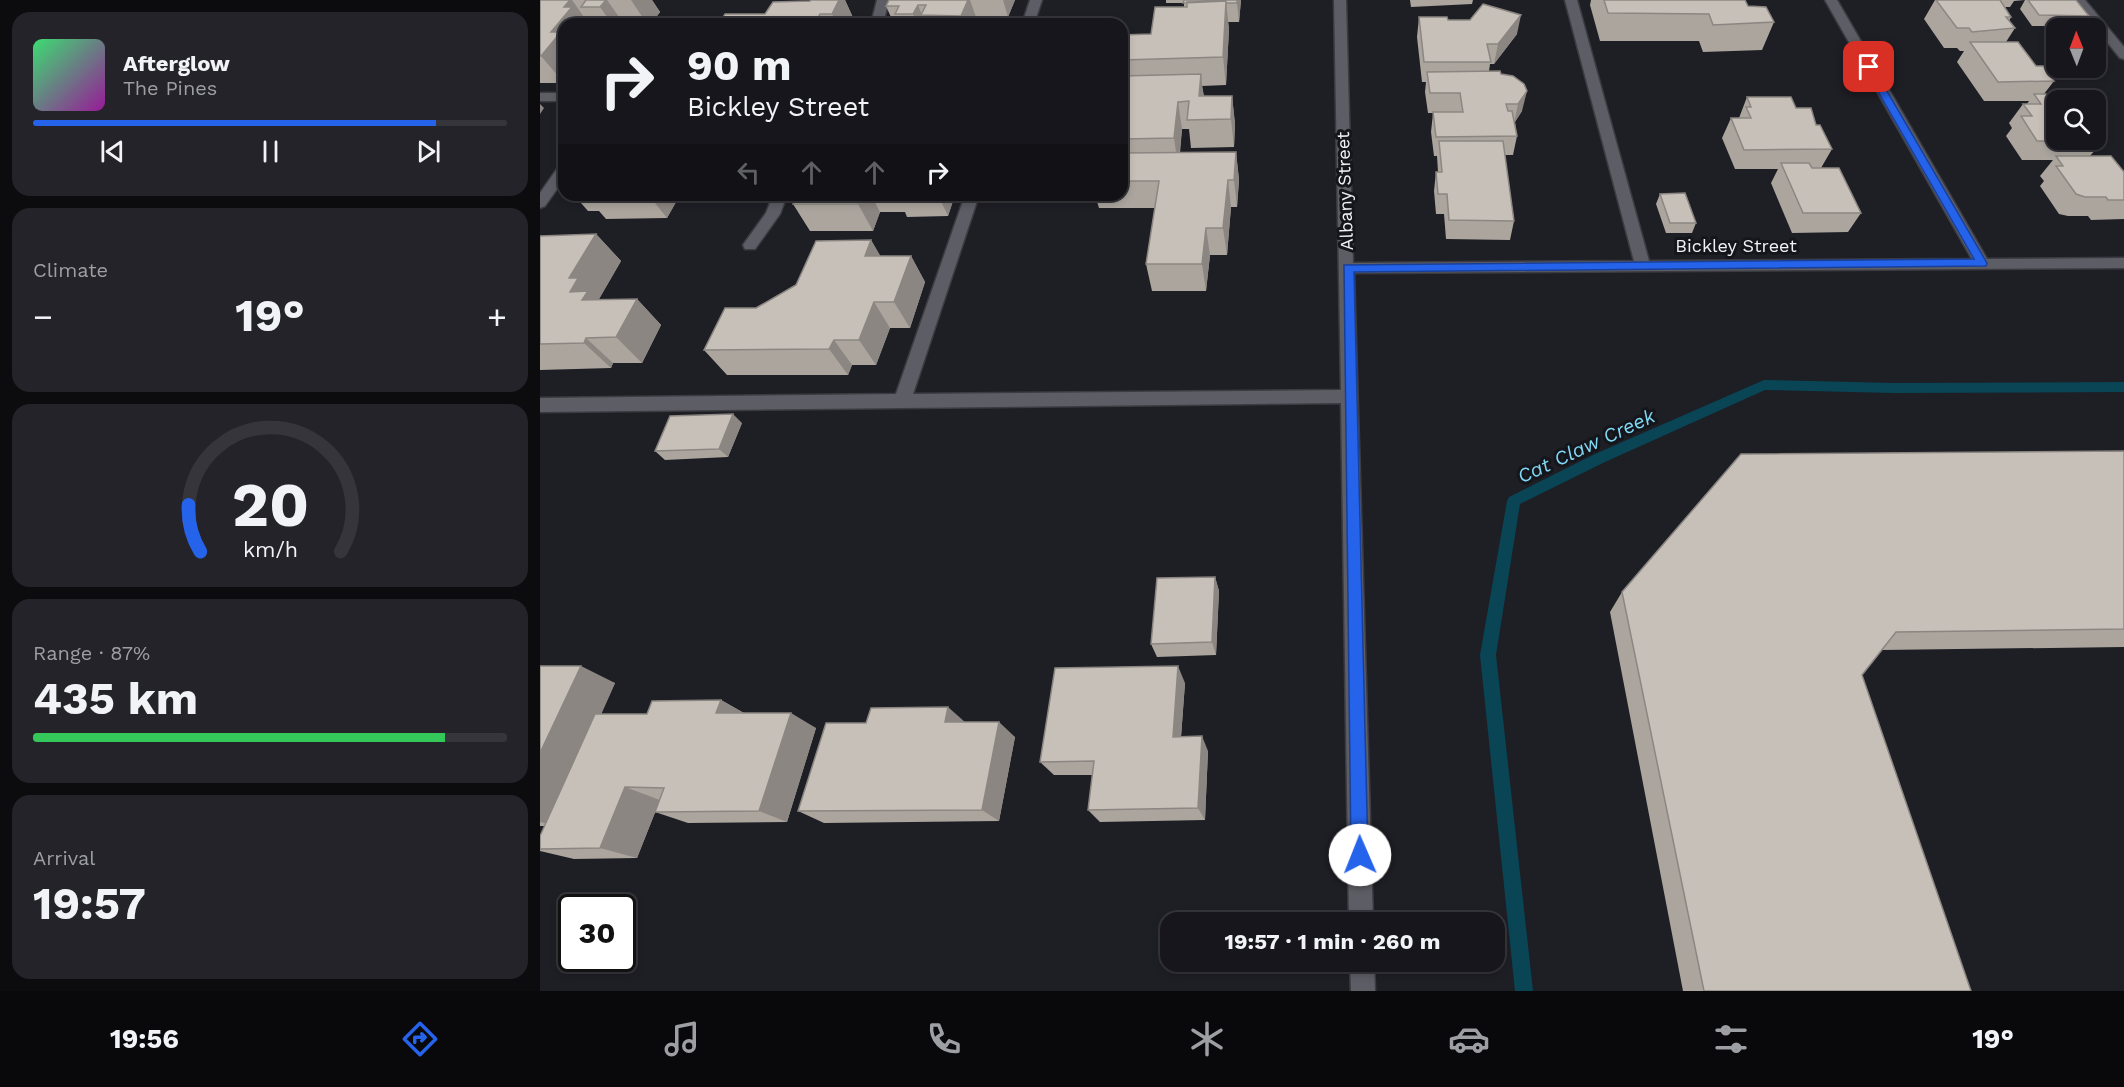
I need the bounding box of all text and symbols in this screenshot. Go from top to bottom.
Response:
north arrow [2046,18,2106,78]
map controls [2046,18,2106,150]
text: 90 m [687,41,791,90]
pin [1843,41,1894,92]
icon: right [588,42,666,120]
icon: arrive [1852,50,1885,83]
text: Afterglow [123,51,230,76]
text: The Pines [123,76,217,100]
button: search [2046,90,2106,150]
text: Bickley Street [687,91,869,123]
street label: Albany Street [1332,131,1357,251]
icon: previous [96,135,129,168]
icon: pause [254,135,287,168]
icon: next [412,135,445,168]
icon: left [732,156,765,189]
icon: ahead [795,156,828,189]
icon: ahead [858,156,891,189]
icon: right [921,156,954,189]
street label: Bickley Street [1675,235,1797,256]
text: Climate [33,258,108,282]
text: 19° [235,289,305,342]
text: − [33,297,53,336]
text: + [487,297,507,336]
water label: Cat Claw Creek [1513,403,1660,488]
text: 20 [231,469,309,542]
text: km/h [242,538,298,563]
text: Range · 87% [33,641,150,665]
text: 435 km [33,672,198,725]
position arrow [1328,823,1392,887]
text: Arrival [33,846,95,870]
text: 19:57 [33,877,146,930]
speed limit sign: 30 [558,894,636,972]
text: 19:57 · 1 min · 260 m [1224,929,1441,954]
icon: directions [399,1018,441,1060]
icon: music [661,1018,703,1060]
icon: phone [923,1018,965,1060]
icon: climate [1186,1018,1228,1060]
icon: car [1448,1018,1490,1060]
icon: filters [1710,1018,1752,1060]
text: 19:56 [110,1023,179,1055]
text: 19° [1972,1023,2014,1055]

